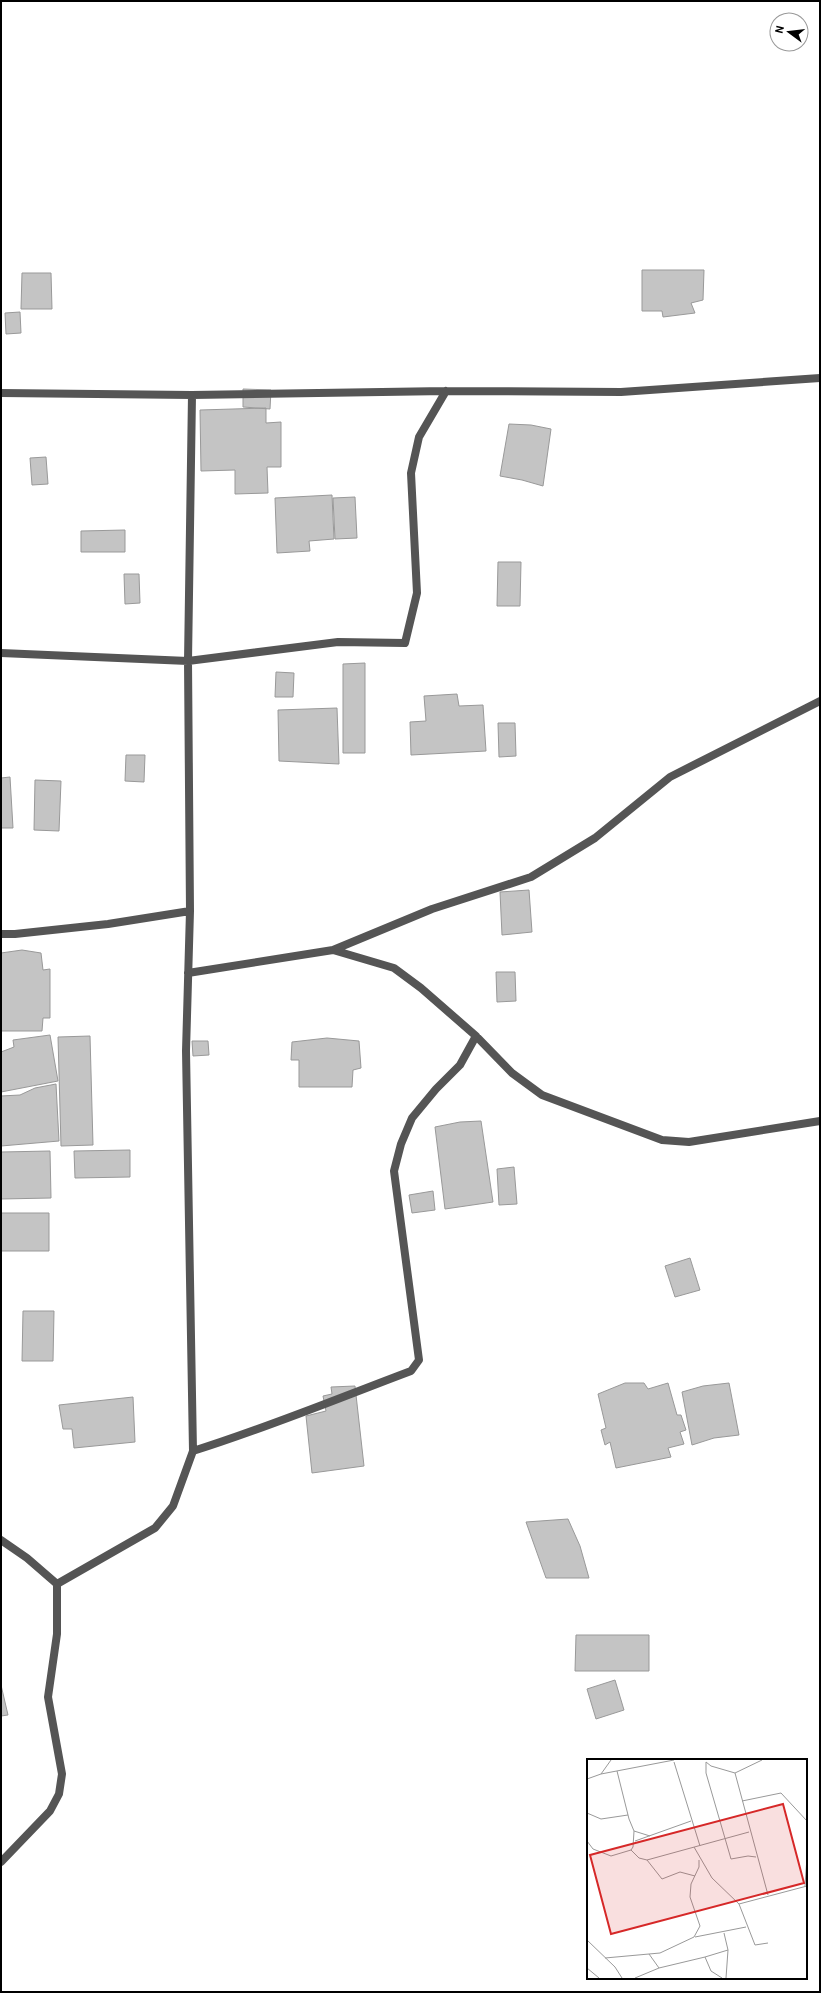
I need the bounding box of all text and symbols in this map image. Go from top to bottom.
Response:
north arrow [769,12,809,52]
text: N [772,24,786,35]
inset map [587,1759,807,1979]

